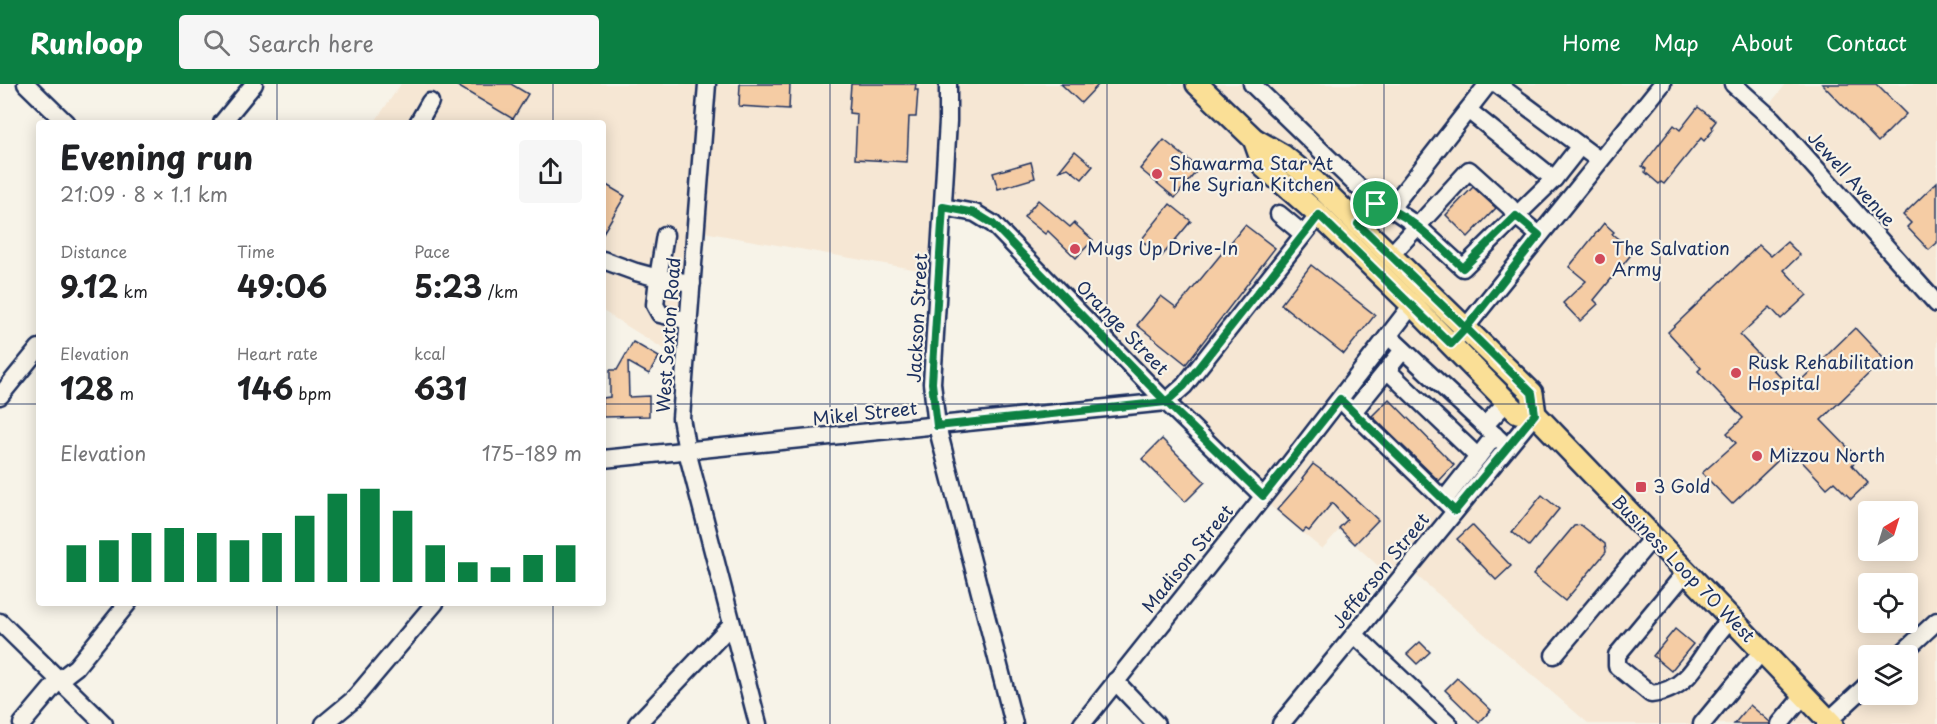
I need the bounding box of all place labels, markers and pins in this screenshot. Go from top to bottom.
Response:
place label: Shawarma Star At The Syrian Kitchen [1169,149,1334,197]
marker: Shawarma Star At The Syrian Kitchen [1150,167,1164,181]
pin [1350,178,1401,229]
place label: Mugs Up Drive-In [1087,234,1238,261]
place label: The Salvation Army [1612,234,1730,282]
marker: Mugs Up Drive-In [1068,242,1082,256]
marker: The Salvation Army [1593,252,1607,266]
place label: Rusk Rehabilitation Hospital [1748,348,1914,396]
marker: Rusk Rehabilitation Hospital [1729,366,1743,380]
place label: Mizzou North [1769,441,1885,468]
marker: Mizzou North [1750,449,1764,463]
place label: 3 Gold [1653,472,1710,499]
marker: 3 Gold [1634,480,1648,494]

